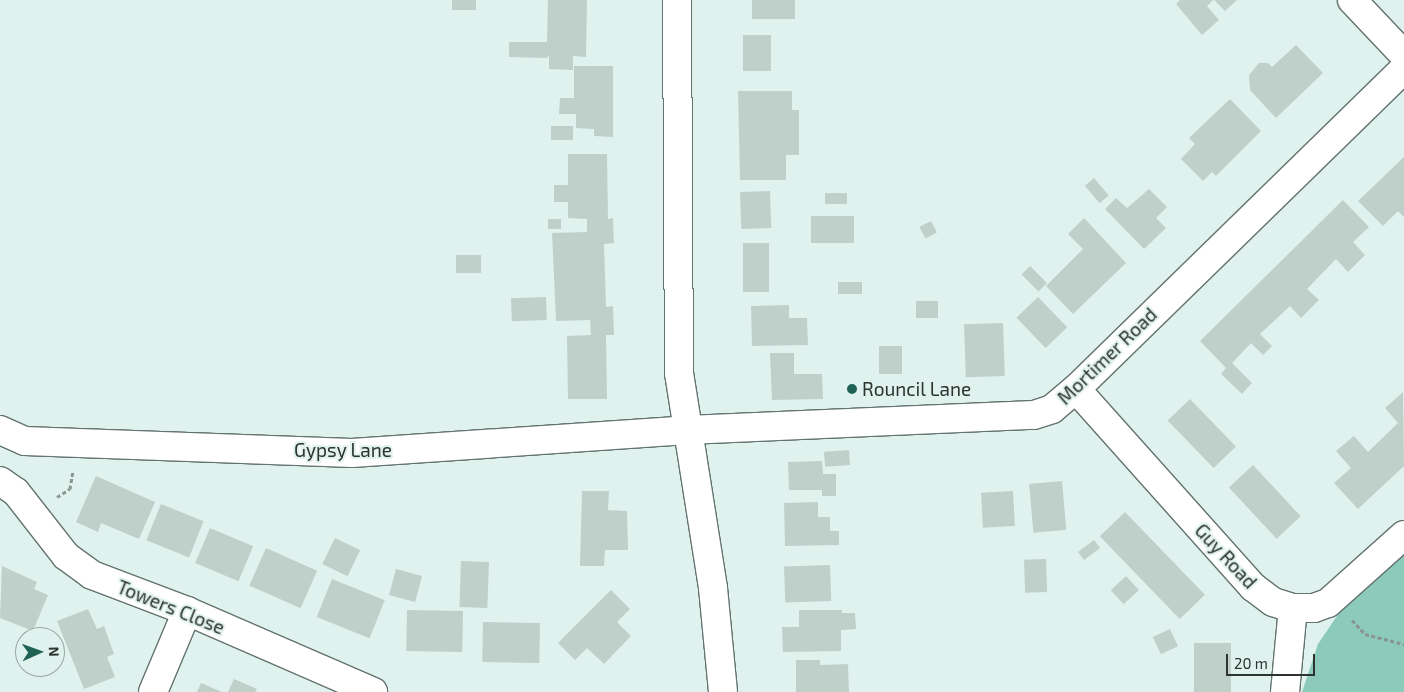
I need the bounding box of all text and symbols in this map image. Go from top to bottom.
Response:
street label: Mortimer Road [1053,303,1161,409]
place label: Rouncil Lane [862,378,972,400]
marker: Rouncil Lane [846,383,858,395]
street label: Gypsy Lane [294,439,392,461]
street label: Guy Road [1190,519,1262,593]
street label: Towers Close [114,575,228,639]
north arrow [15,627,65,677]
scale bar [1229,644,1318,676]
text: N [46,646,63,657]
text: 20 m [1234,654,1268,672]

